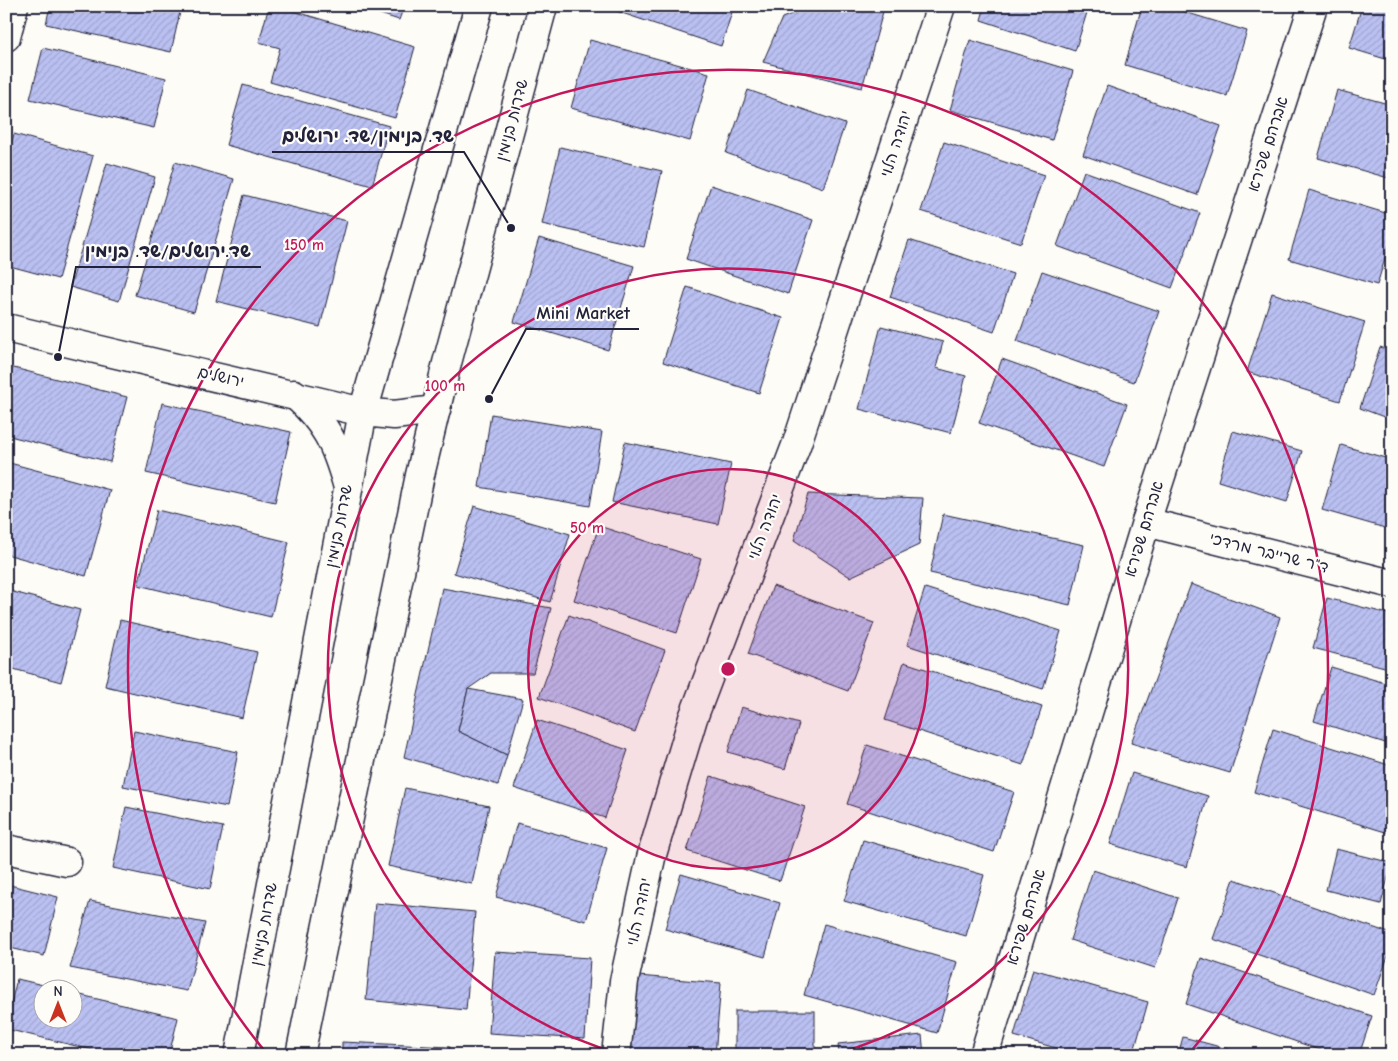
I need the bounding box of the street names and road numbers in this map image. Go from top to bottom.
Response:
street label: שדרות בנימין [492,77,533,163]
street label: אברהם שפירא [1244,94,1292,194]
street label: יהודה הלוי [877,108,915,180]
street label: ירושלים [196,363,246,391]
street label: אברהם שפירא [1121,479,1167,579]
street label: שדרות בנימין [322,483,357,569]
street label: יהודה הלוי [744,492,786,562]
street label: ד"ר שרייבר מרדכי [1208,529,1330,577]
street label: אברהם שפירא [1003,867,1049,967]
street label: יהודה הלוי [623,876,655,948]
street label: שדרות בנימין [247,881,282,967]

